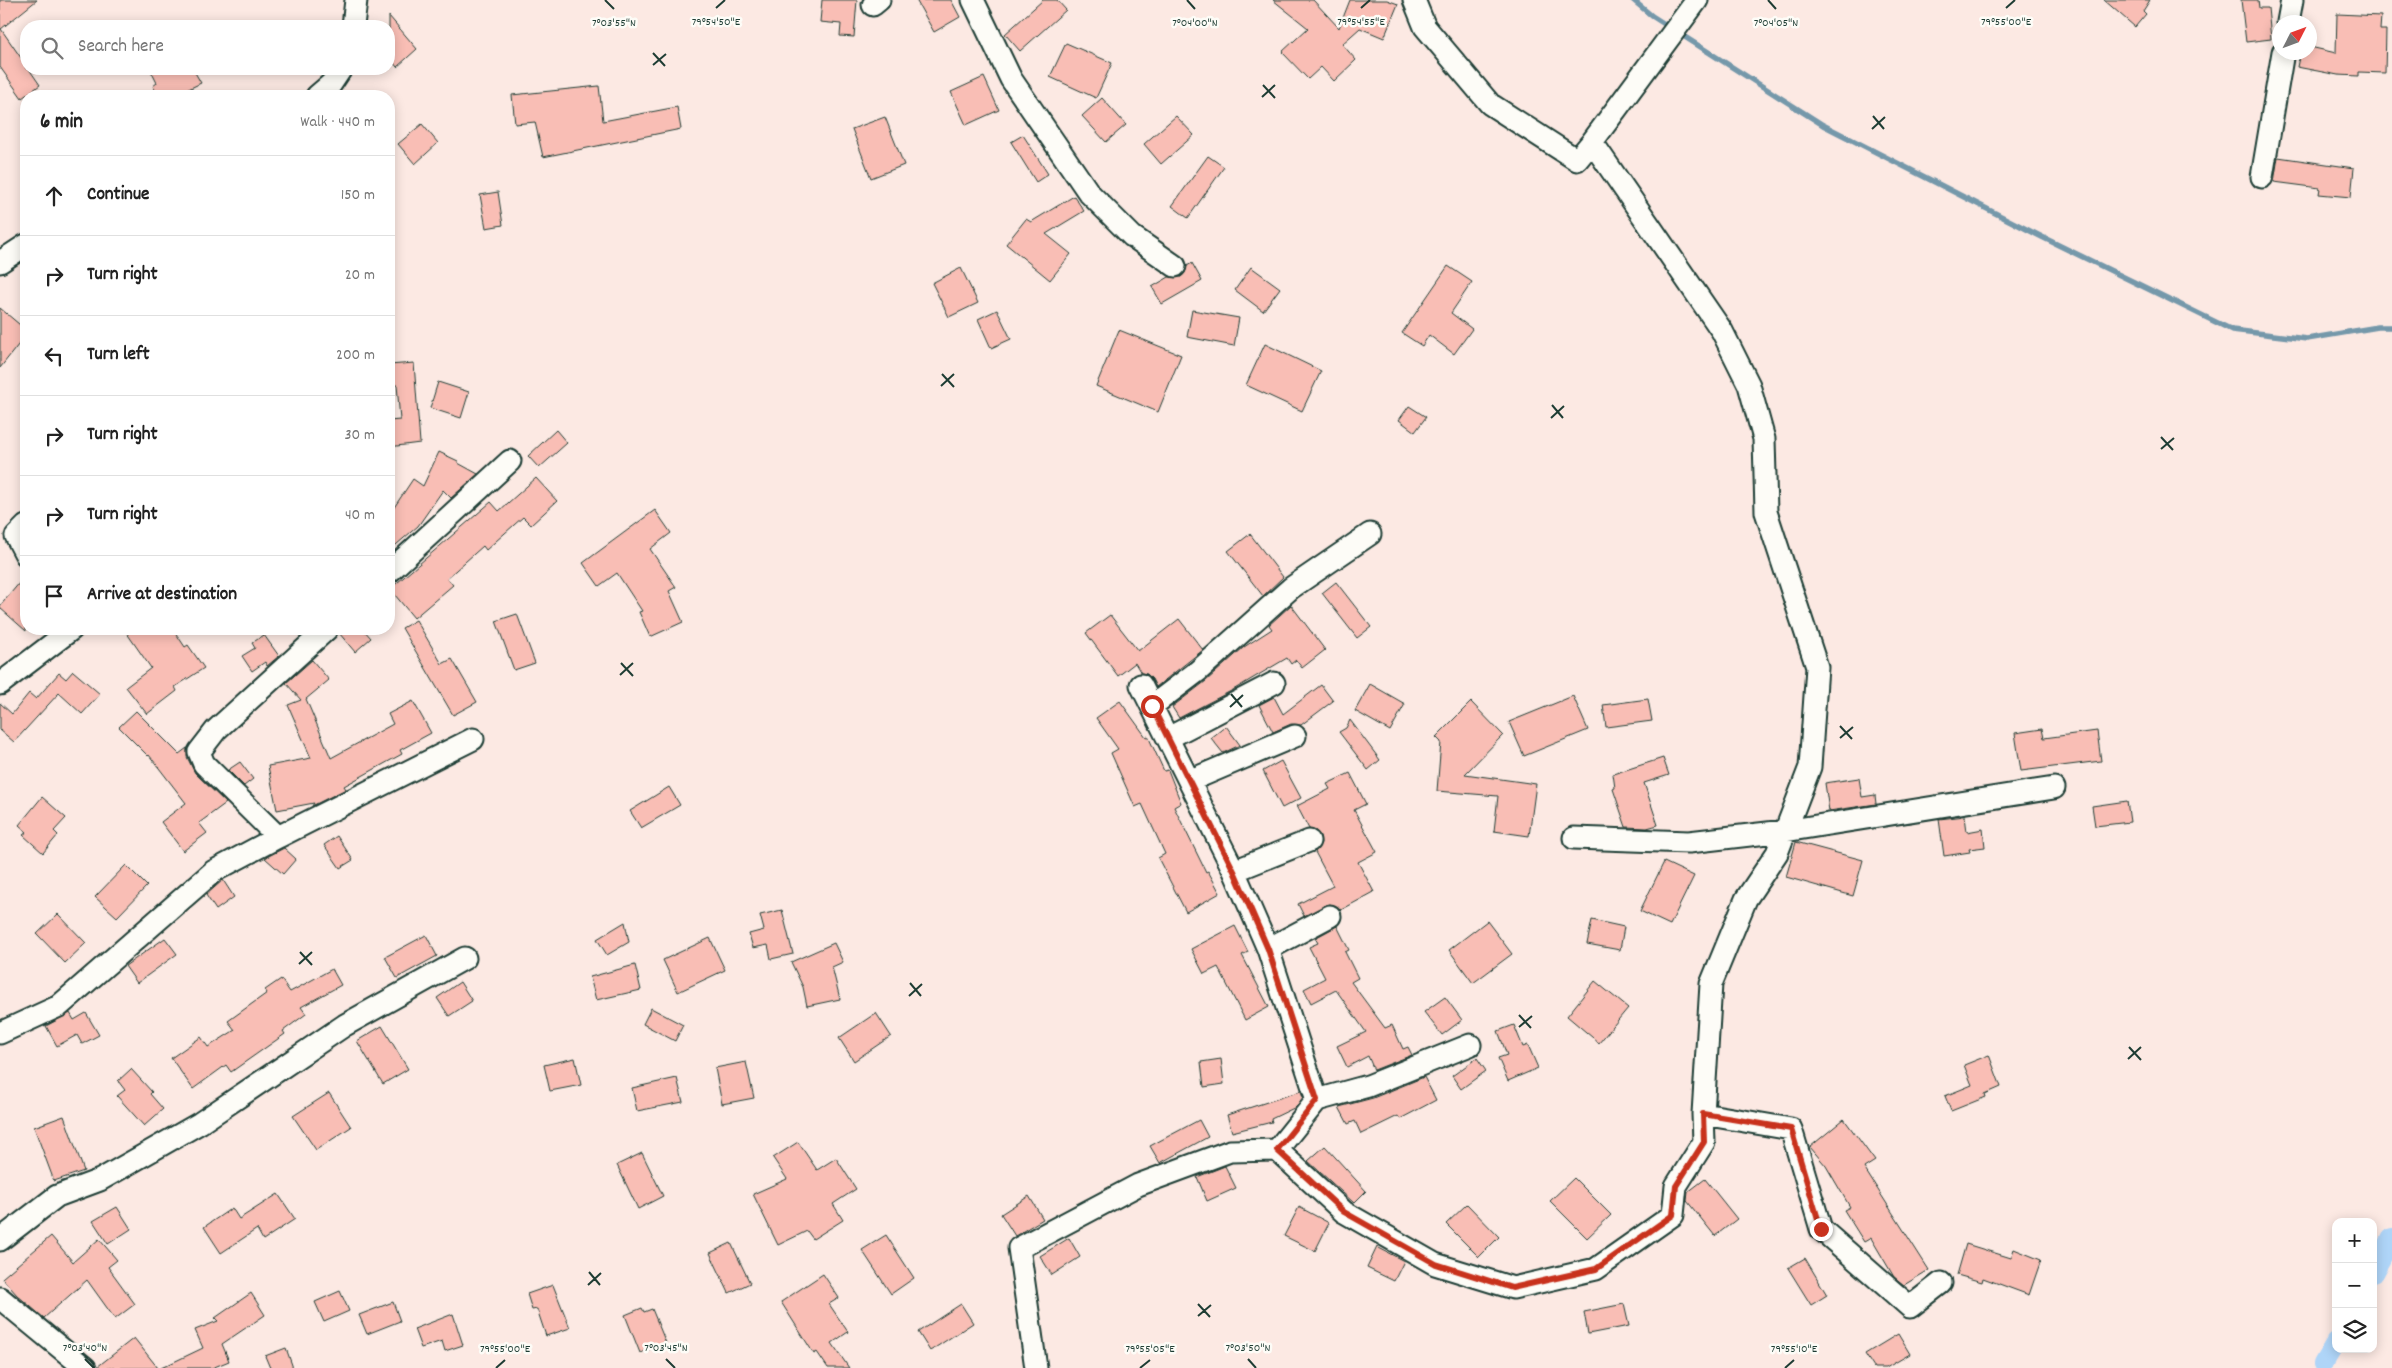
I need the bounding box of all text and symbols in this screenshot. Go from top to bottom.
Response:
text: 79°54'50"E [692,14,741,31]
text: 79°54'55"E [1337,14,1385,31]
text: 79°55'00"E [1981,14,2032,31]
text: 7°03'55"N [592,15,636,32]
text: 7°04'00"N [1172,15,1218,32]
text: 7°04'05"N [1754,15,1798,32]
north arrow [2272,15,2317,60]
search box [20,20,395,75]
icon: search [38,34,66,62]
text: Search here [78,34,164,61]
text: 6 min [40,108,83,138]
text: Walk · 440 m [300,111,375,134]
icon: ahead [40,182,68,210]
text: Continue [87,182,149,209]
text: 150 m [341,184,375,207]
icon: right [40,262,68,290]
text: Turn right [87,262,158,289]
text: 20 m [345,264,375,287]
icon: left [40,342,68,370]
text: Turn left [87,342,150,369]
text: 200 m [336,344,375,367]
icon: right [40,422,68,450]
text: Turn right [87,422,158,449]
text: 30 m [345,424,375,447]
icon: right [40,502,68,530]
text: Turn right [87,502,158,529]
text: 40 m [345,504,375,527]
icon: arrive [40,582,68,610]
text: Arrive at destination [87,582,237,609]
route start [1141,695,1164,718]
route end [1810,1218,1833,1241]
map controls [2332,1218,2377,1353]
button: + [2332,1218,2377,1263]
button: − [2332,1263,2377,1308]
button: layers [2332,1308,2377,1353]
text: 7°03'40"N [63,1340,107,1357]
text: 7°03'45"N [644,1340,688,1357]
text: 7°03'50"N [1226,1340,1271,1357]
text: 79°55'00"E [480,1341,531,1358]
text: 79°55'05"E [1125,1341,1175,1358]
text: 79°55'10"E [1771,1341,1818,1358]

